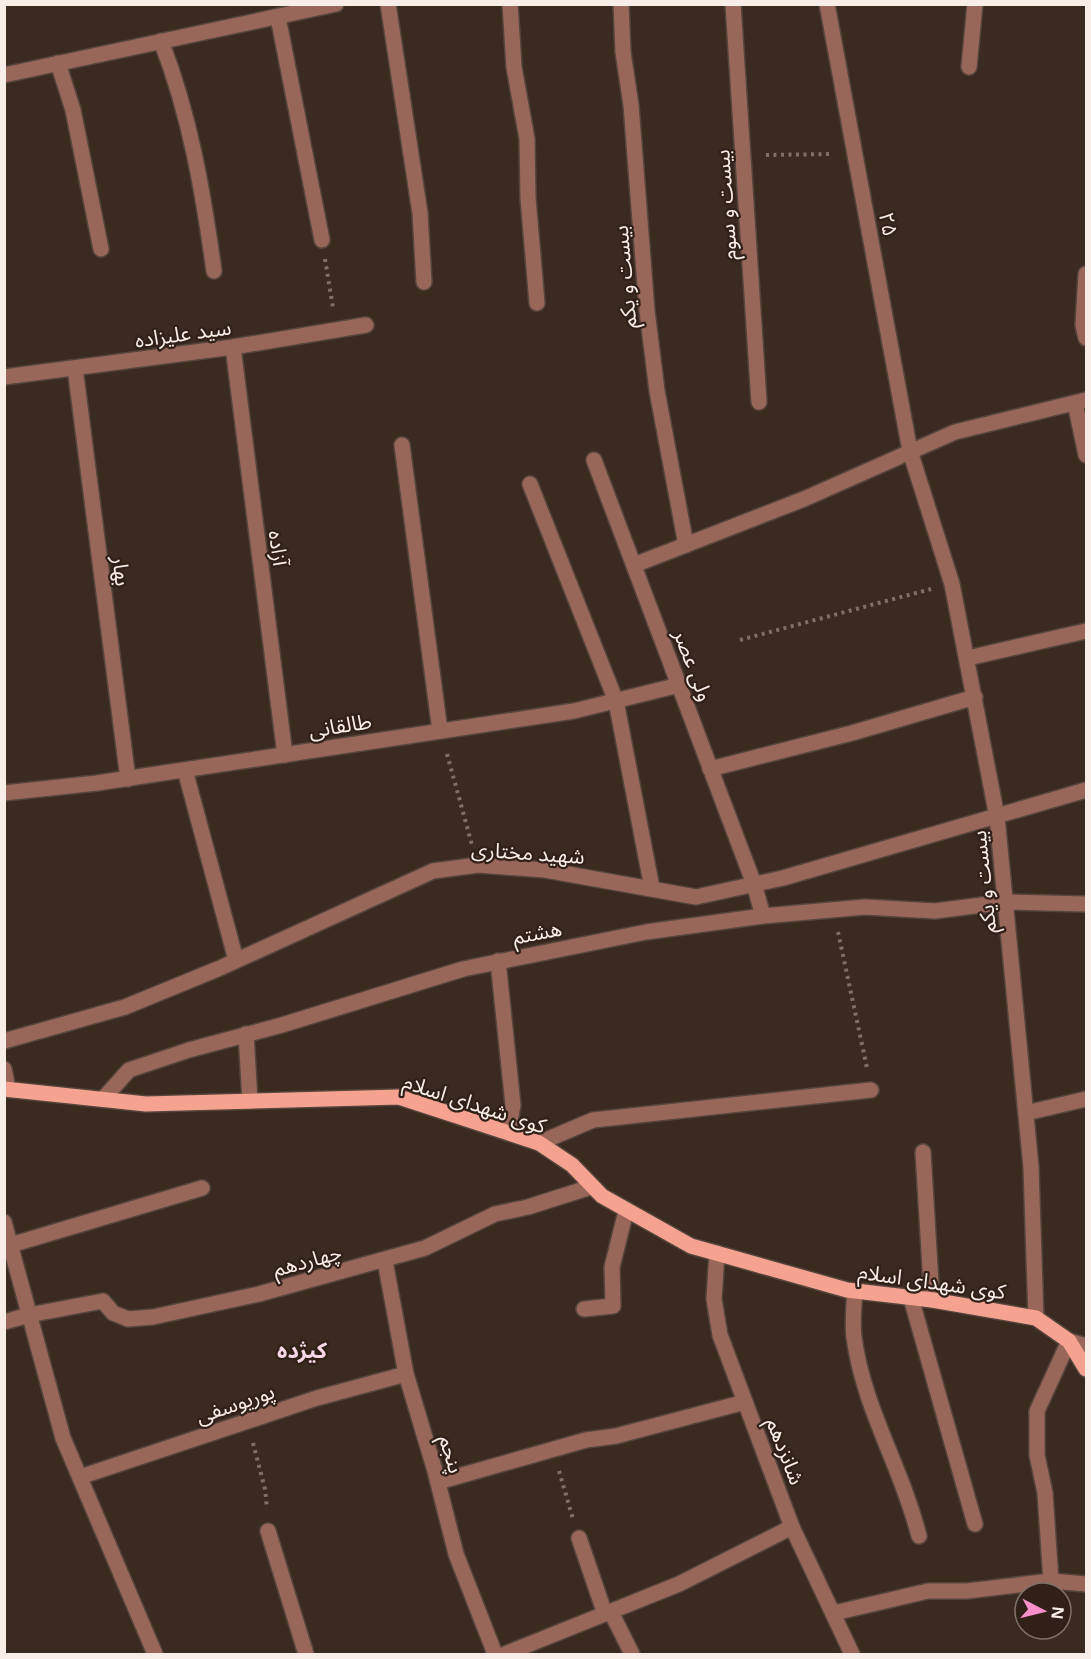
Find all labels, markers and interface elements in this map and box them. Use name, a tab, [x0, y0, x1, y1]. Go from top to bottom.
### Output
street label: بیست و سوم	[707, 148, 746, 261]
street label: ۲۵	[873, 210, 905, 238]
street label: بیست و یکم	[606, 224, 644, 330]
street label: سید علیزاده	[133, 312, 233, 354]
street label: آزاده	[263, 528, 295, 568]
street label: بهار	[106, 553, 138, 588]
street label: ولی عصر	[667, 624, 720, 705]
street label: طالقانی	[306, 706, 374, 744]
street label: بیست و یکم	[964, 829, 1004, 935]
street label: شهید مختاری	[470, 834, 586, 870]
street label: هشتم	[510, 914, 564, 952]
street label: کوی شهدای اسلام	[399, 1067, 550, 1142]
street label: چهاردهم	[270, 1237, 345, 1285]
street label: کوی شهدای اسلام	[856, 1257, 1008, 1308]
district label: کیژده	[277, 1334, 328, 1364]
street label: پوریوسفی	[192, 1376, 278, 1430]
street label: شانزدهم	[759, 1413, 812, 1489]
street label: پنجم	[431, 1432, 471, 1477]
north arrow	[1013, 1581, 1073, 1641]
text: N	[1046, 1605, 1070, 1621]

